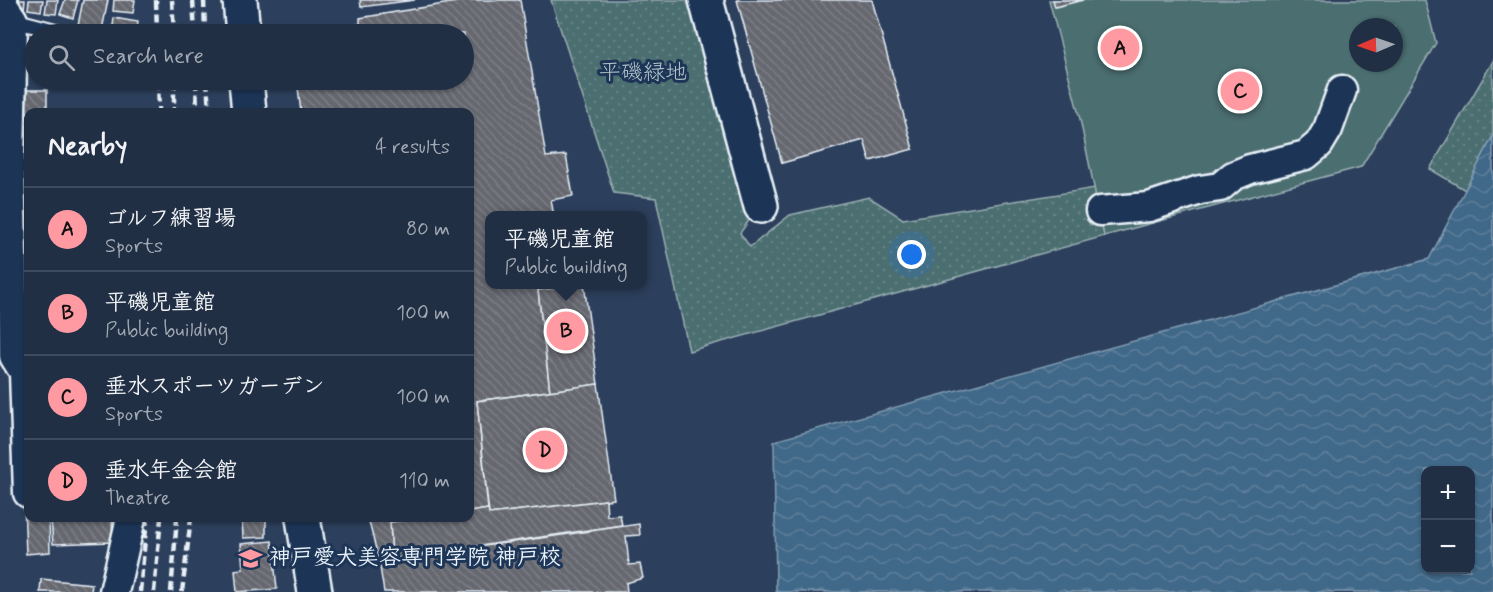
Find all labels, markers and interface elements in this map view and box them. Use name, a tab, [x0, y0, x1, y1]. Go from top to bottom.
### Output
north arrow	[1349, 18, 1403, 72]
search box	[24, 24, 474, 90]
pin: A	[1100, 26, 1140, 70]
icon: search	[45, 41, 78, 74]
text: Search here	[93, 43, 204, 71]
park label: 平磯緑地	[599, 59, 687, 87]
pin: C	[1220, 68, 1260, 113]
text: Nearby	[48, 130, 127, 164]
text: 4 results	[375, 134, 450, 161]
text: ゴルフ練習場	[105, 205, 236, 233]
popup	[485, 211, 647, 289]
text: A	[61, 216, 74, 243]
text: 80 m	[406, 216, 450, 243]
text: 平磯児童館	[504, 226, 614, 254]
text: Sports	[105, 233, 163, 260]
your location	[897, 240, 926, 269]
text: Public building	[504, 254, 628, 281]
text: 平磯児童館	[105, 289, 215, 317]
text: B	[61, 300, 74, 327]
text: 100 m	[396, 300, 450, 327]
pin: B	[546, 308, 586, 354]
text: Public building	[105, 317, 228, 344]
text: 垂水スポーツガーデン	[105, 373, 325, 401]
text: C	[60, 384, 75, 411]
text: 100 m	[396, 384, 450, 411]
text: Sports	[105, 401, 163, 428]
pin: D	[526, 428, 564, 472]
text: 垂水年金会館	[105, 457, 237, 485]
map controls	[1421, 466, 1475, 574]
button: +	[1421, 466, 1475, 520]
text: D	[61, 468, 74, 495]
text: 110 m	[399, 468, 450, 495]
text: Theatre	[105, 485, 170, 512]
button: −	[1421, 520, 1475, 574]
place label: 神戸愛犬美容専門学院 神戸校	[269, 544, 561, 572]
school or university icon: 神戸愛犬美容専門学院 神戸校	[238, 545, 264, 571]

